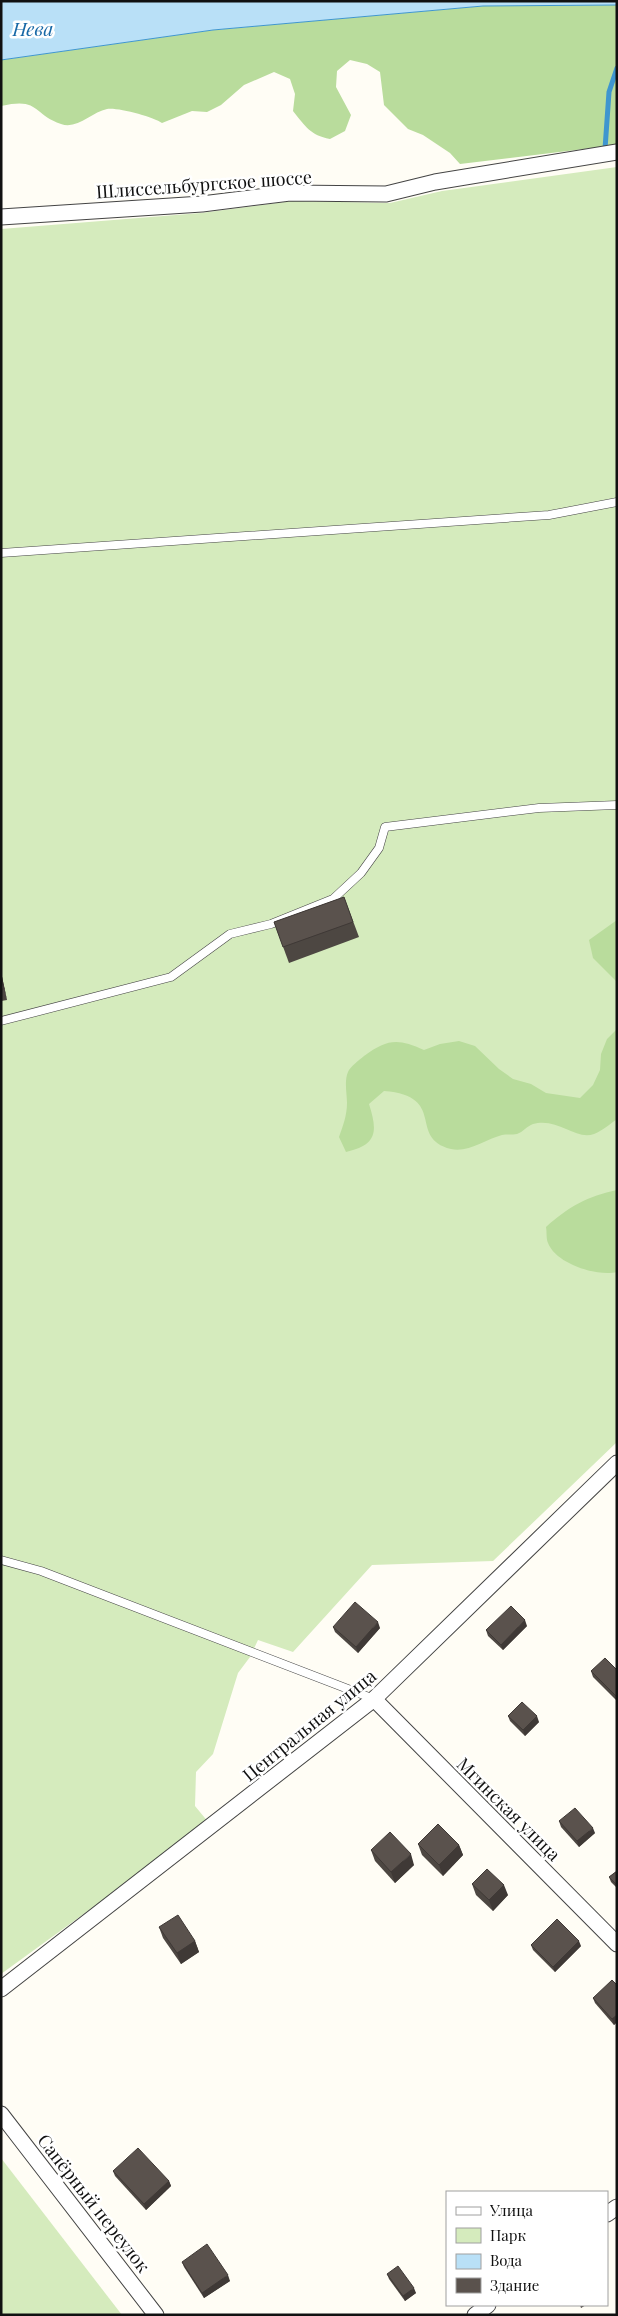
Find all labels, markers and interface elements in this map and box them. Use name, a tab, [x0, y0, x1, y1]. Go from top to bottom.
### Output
water label: Нева	[11, 15, 54, 41]
street label: Шлиссельбургское шоссе	[95, 164, 313, 204]
street label: Центральная улица	[237, 1664, 381, 1786]
street label: Мгинская улица	[452, 1752, 566, 1866]
street label: Сапёрный переулок	[32, 2129, 156, 2277]
legend	[446, 2191, 608, 2306]
text: Улица	[489, 2200, 533, 2220]
text: Парк	[490, 2225, 526, 2245]
text: Вода	[490, 2250, 523, 2270]
text: Здание	[490, 2275, 539, 2295]

